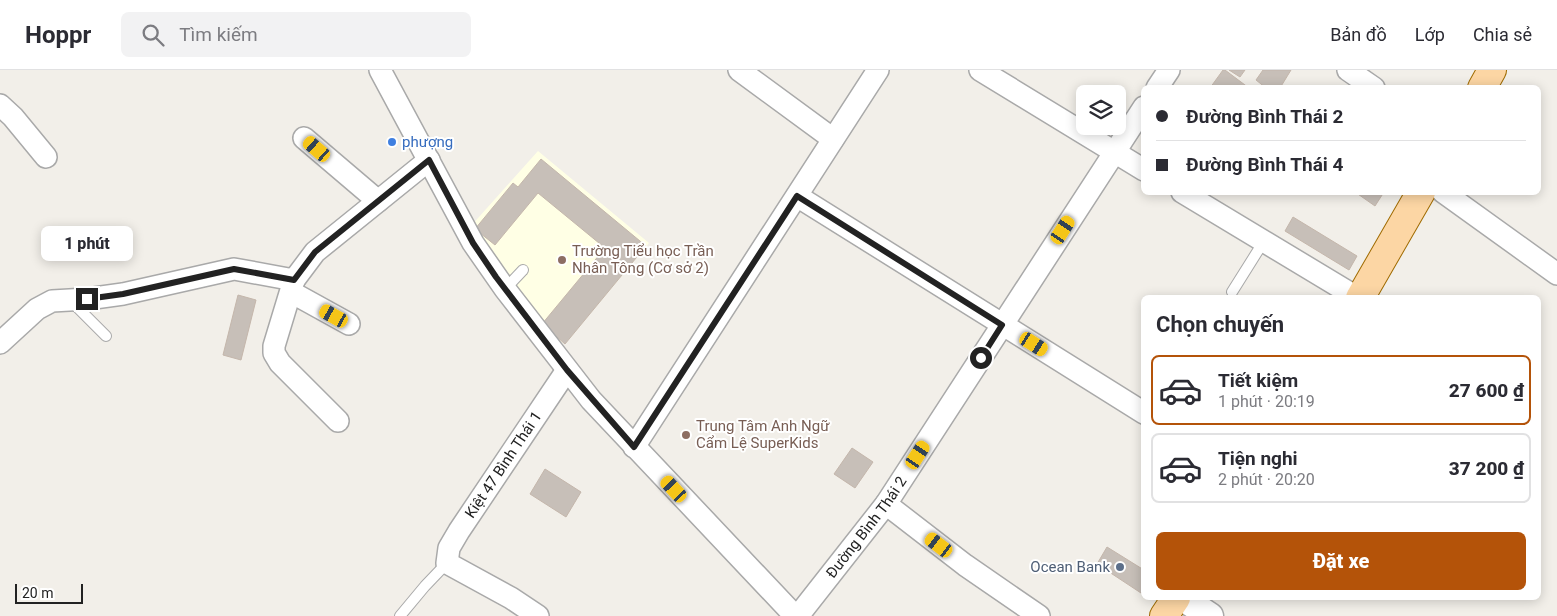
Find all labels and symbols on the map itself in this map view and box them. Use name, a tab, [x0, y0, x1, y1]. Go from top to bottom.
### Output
car	[300, 133, 333, 165]
place label: phượng	[402, 133, 453, 151]
marker: phượng	[386, 136, 398, 148]
car	[1048, 213, 1077, 247]
callout: 1 phút	[41, 226, 133, 262]
place label: Trường Tiểu học Trần Nhân Tông (Cơ sở 2)	[572, 242, 714, 277]
marker: Trường Tiểu học Trần Nhân Tông (Cơ sở 2)	[556, 254, 568, 266]
route end	[76, 288, 98, 310]
car	[317, 302, 350, 330]
car	[1017, 330, 1050, 358]
route start	[970, 347, 992, 369]
street label: Kiệt 47 Bình Thái 1	[461, 408, 546, 522]
place label: Trung Tâm Anh Ngữ Cẩm Lệ SuperKids	[696, 417, 830, 452]
marker: Trung Tâm Anh Ngữ Cẩm Lệ SuperKids	[680, 429, 692, 441]
car	[903, 438, 932, 472]
car	[658, 473, 689, 505]
street label: Đường Bình Thái 2	[822, 473, 910, 582]
car	[922, 530, 955, 560]
place label: Ocean Bank	[1030, 558, 1110, 576]
marker: Ocean Bank	[1114, 561, 1126, 573]
scale bar	[15, 581, 82, 604]

